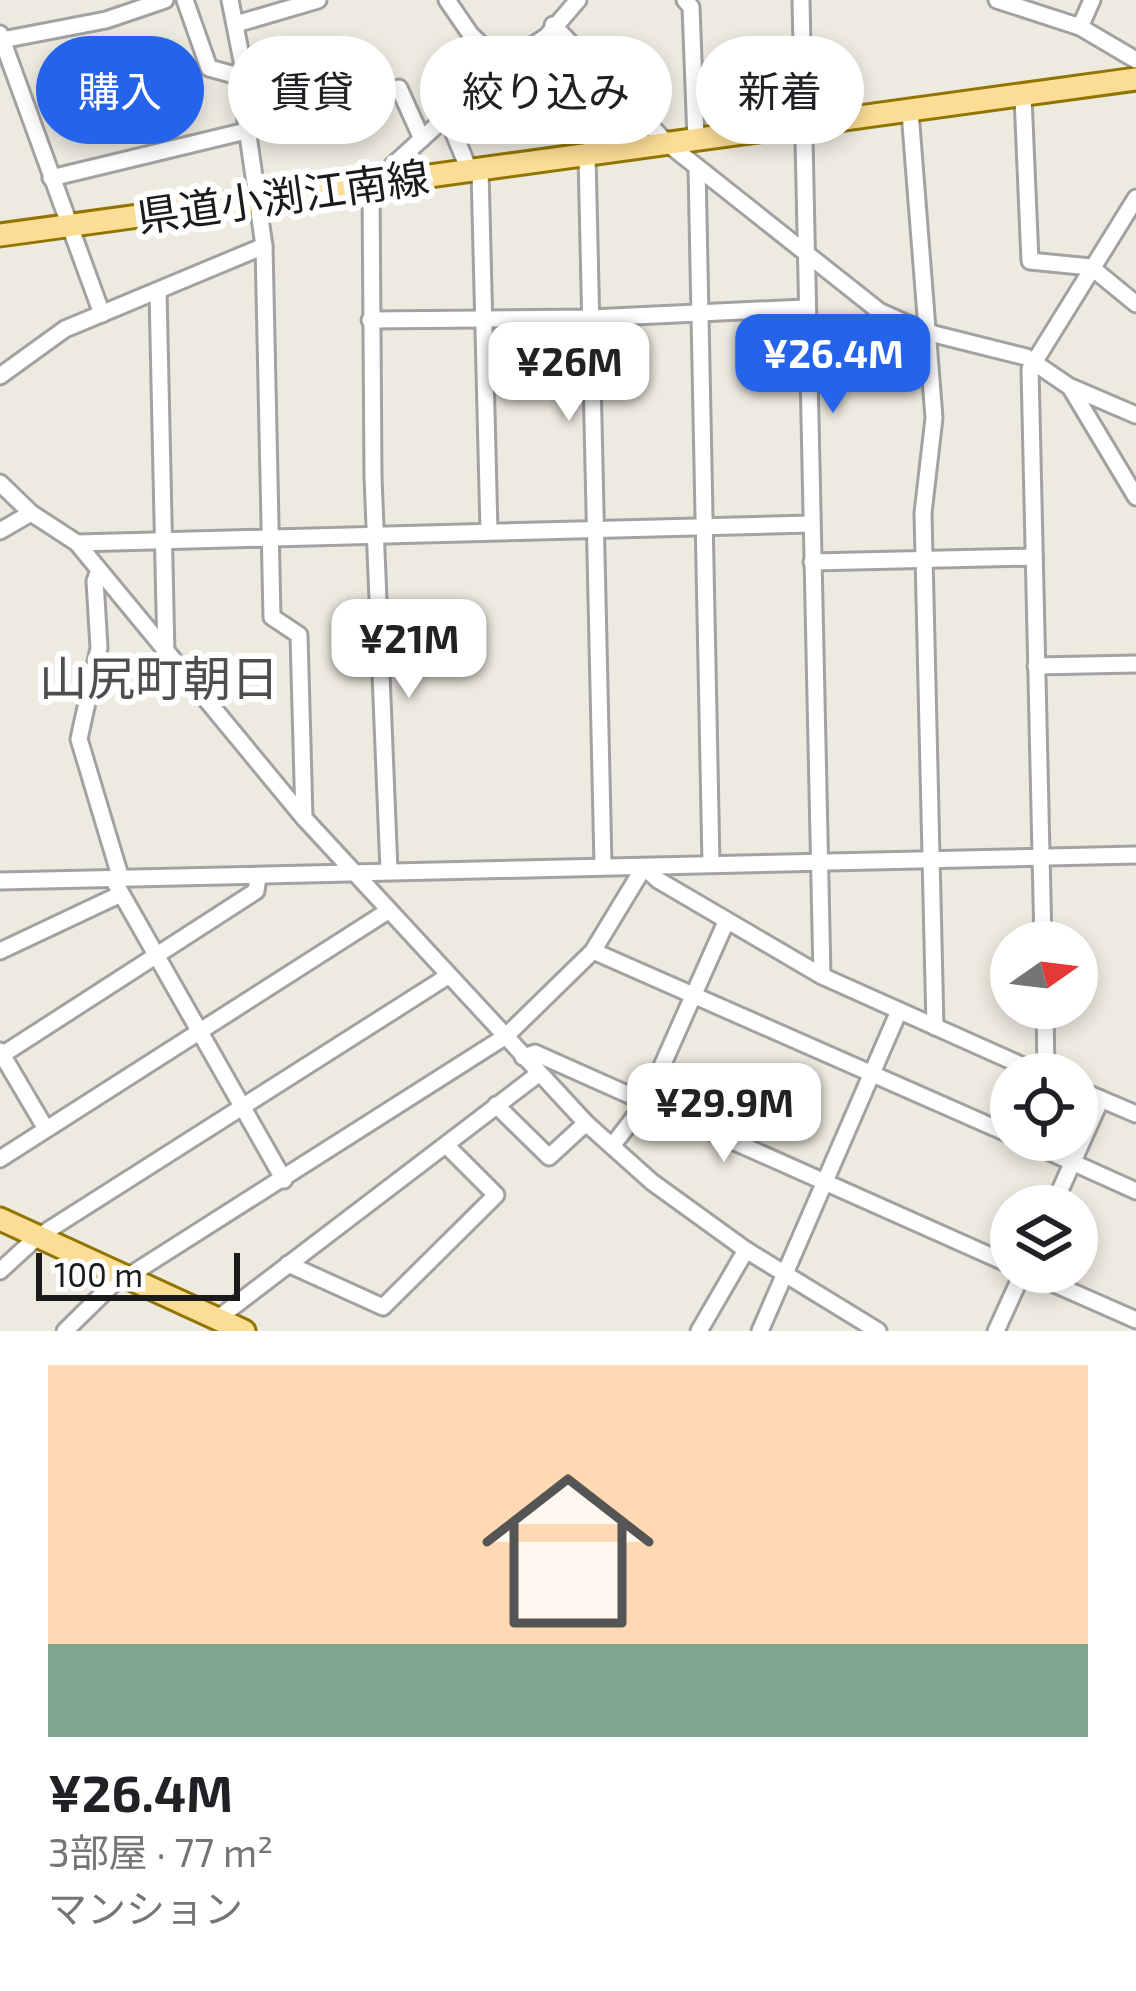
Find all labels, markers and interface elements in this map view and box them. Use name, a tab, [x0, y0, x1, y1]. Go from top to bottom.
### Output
chip: 購入	[36, 36, 204, 144]
chip: 賃貸	[228, 36, 396, 144]
chip: 絞り込み	[420, 36, 672, 144]
chip: 新着	[696, 36, 864, 144]
street label: 県道小渕江南線	[134, 150, 432, 240]
pin: ¥26.4M	[735, 314, 931, 416]
pin: ¥26M	[498, 322, 640, 424]
text: ¥26.4M	[762, 329, 904, 376]
text: ¥26M	[515, 337, 623, 384]
pin: ¥21M	[338, 599, 480, 701]
text: ¥21M	[358, 614, 460, 661]
district label: 山尻町朝日	[39, 648, 279, 706]
north arrow	[990, 921, 1098, 1029]
map controls	[990, 921, 1098, 1293]
button: locate	[990, 1053, 1098, 1161]
pin: ¥29.9M	[626, 1063, 822, 1165]
text: ¥29.9M	[654, 1078, 794, 1125]
button: layers	[990, 1185, 1098, 1293]
scale bar	[36, 1247, 240, 1300]
text: 100 m	[54, 1254, 143, 1294]
icon: home	[460, 1443, 676, 1659]
text: ¥26.4M	[48, 1761, 233, 1822]
text: 3部屋 · 77 m²	[48, 1828, 273, 1875]
text: マンション	[48, 1884, 243, 1931]

